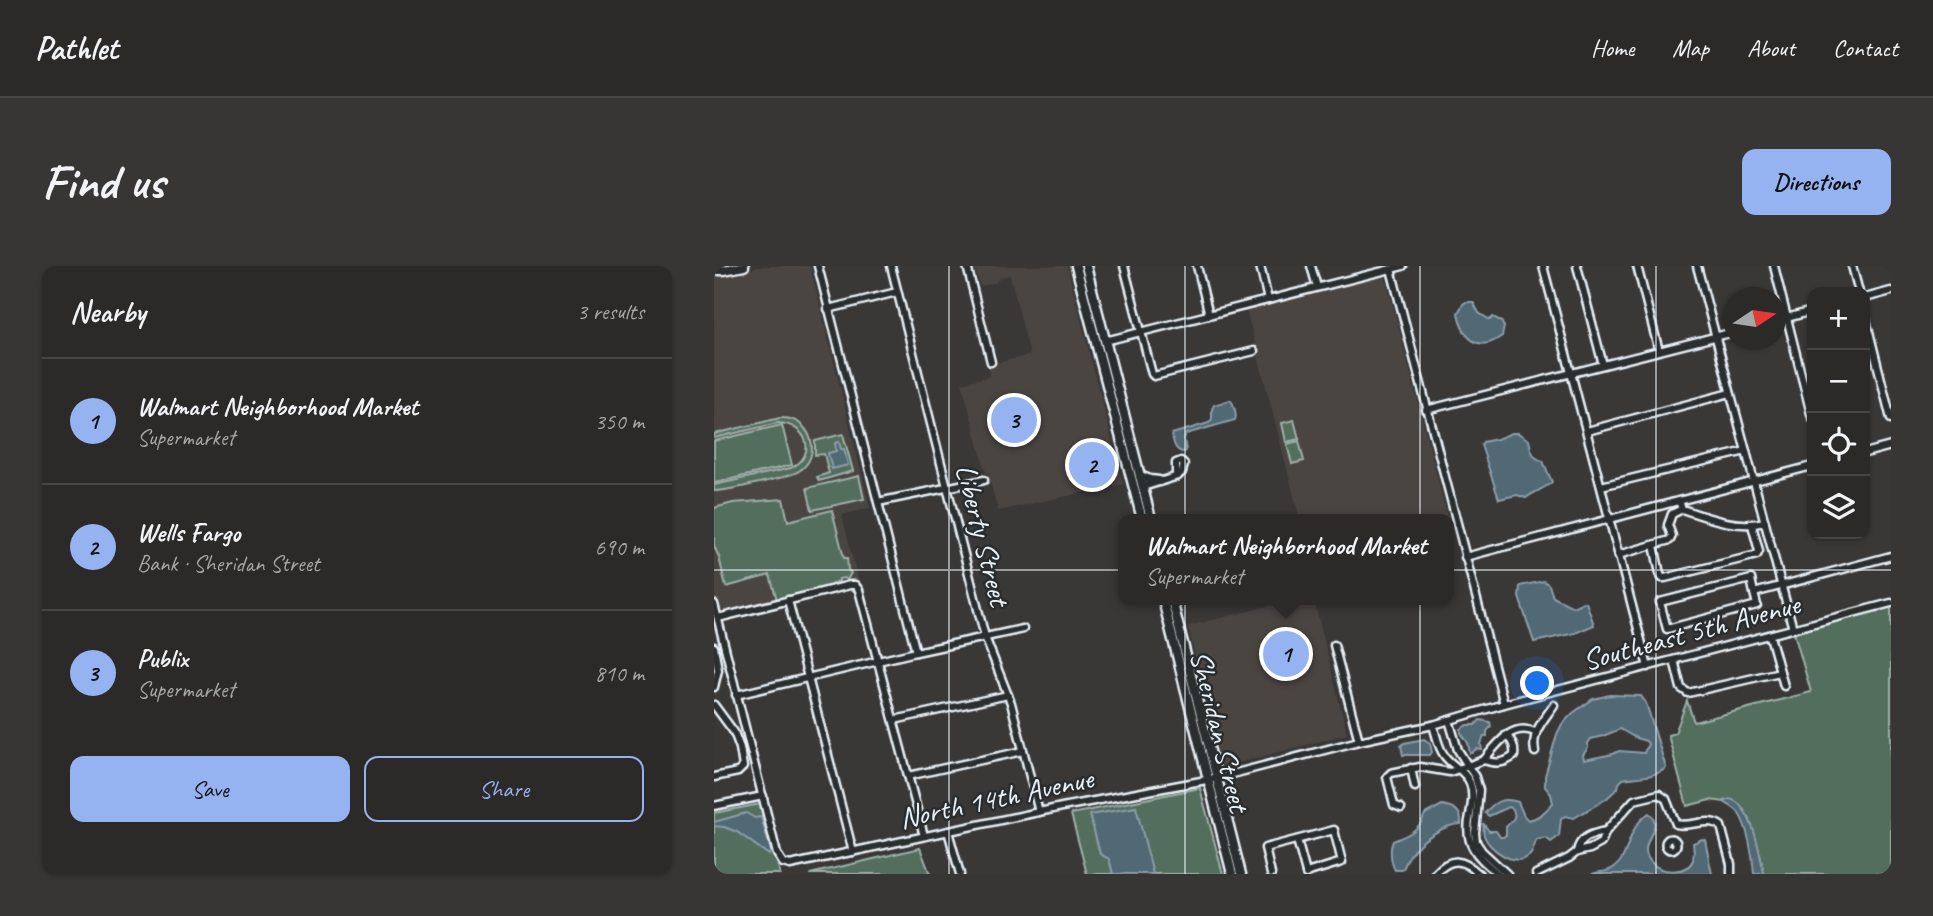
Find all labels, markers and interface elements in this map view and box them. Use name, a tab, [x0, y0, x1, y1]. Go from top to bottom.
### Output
text: Pathlet	[35, 27, 118, 69]
text: Home	[1591, 33, 1634, 63]
text: Map	[1672, 33, 1709, 63]
text: About	[1747, 33, 1795, 63]
text: Contact	[1833, 33, 1898, 63]
button: Directions	[1742, 149, 1891, 215]
text: Find us	[42, 151, 164, 213]
north arrow	[1723, 287, 1786, 350]
map controls	[1807, 287, 1870, 539]
button: +	[1807, 287, 1870, 350]
text: Nearby	[70, 293, 146, 331]
text: 3 results	[577, 297, 644, 326]
button: −	[1807, 350, 1870, 413]
text: Walmart Neighborhood Market	[137, 390, 418, 423]
pin: 3	[991, 394, 1037, 446]
text: 1	[88, 407, 98, 436]
text: 350 m	[595, 407, 644, 436]
button: locate	[1807, 413, 1870, 476]
text: Supermarket	[137, 423, 235, 452]
pin: 2	[1069, 439, 1115, 491]
street label: Liberty Street	[947, 460, 1020, 613]
button: layers	[1807, 476, 1870, 539]
popup	[1118, 514, 1454, 605]
text: Wells Fargo	[137, 516, 240, 549]
text: Walmart Neighborhood Market	[1145, 529, 1427, 562]
text: 2	[88, 533, 98, 562]
text: 690 m	[595, 533, 644, 562]
text: Bank · Sheridan Street	[137, 549, 320, 578]
text: Supermarket	[1145, 562, 1243, 591]
street label: Southeast 5th Avenue	[1578, 584, 1806, 679]
pin: 1	[1263, 628, 1309, 680]
text: Publix	[137, 642, 188, 675]
street label: Sheridan Street	[1182, 646, 1259, 819]
text: 3	[88, 659, 98, 688]
text: 810 m	[595, 659, 644, 688]
your location	[1520, 666, 1554, 700]
text: Supermarket	[137, 675, 235, 704]
button: Save	[70, 756, 350, 822]
button: Share	[364, 756, 644, 822]
street label: North 14th Avenue	[896, 758, 1099, 837]

